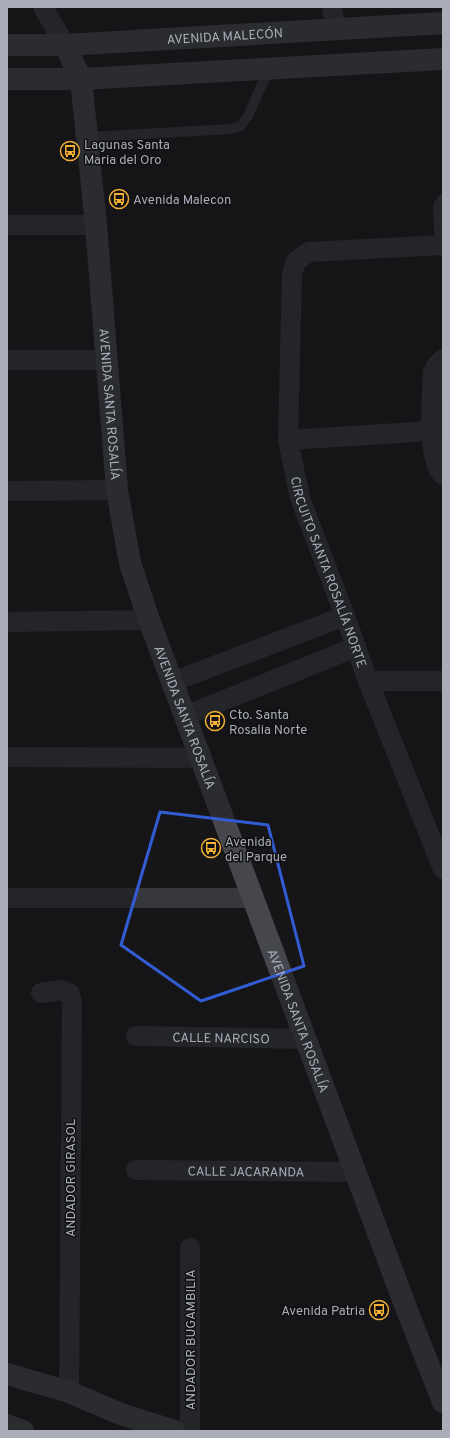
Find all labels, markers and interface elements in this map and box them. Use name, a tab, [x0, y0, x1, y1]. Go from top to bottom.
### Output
street label: AVENIDA MALECÓN	[166, 25, 283, 49]
place label: Lagunas Santa Maria del Oro	[84, 138, 170, 169]
bus stop icon: Lagunas Santa Maria del Oro	[59, 140, 81, 162]
bus stop icon: Avenida Malecon	[108, 188, 130, 210]
place label: Avenida Malecon	[133, 193, 231, 209]
street label: AVENIDA SANTA ROSALÍA	[94, 328, 124, 481]
street label: CIRCUITO SANTA ROSALÍA NORTE	[286, 475, 369, 670]
street label: AVENIDA SANTA ROSALÍA	[149, 644, 218, 792]
place label: Cto. Santa Rosalia Norte	[229, 708, 307, 739]
bus stop icon: Cto. Santa Rosalia Norte	[204, 710, 226, 732]
place label: Avenida del Parque	[225, 835, 287, 866]
bus stop icon: Avenida del Parque	[200, 837, 222, 859]
street label: AVENIDA SANTA ROSALÍA	[263, 947, 331, 1096]
street label: CALLE NARCISO	[172, 1031, 270, 1048]
street label: ANDADOR GIRASOL	[64, 1119, 80, 1237]
street label: CALLE JACARANDA	[187, 1164, 305, 1182]
street label: ANDADOR BUGAMBILIA	[184, 1269, 200, 1411]
bus stop icon: Avenida Patria	[368, 1299, 390, 1321]
place label: Avenida Patria	[281, 1304, 365, 1320]

